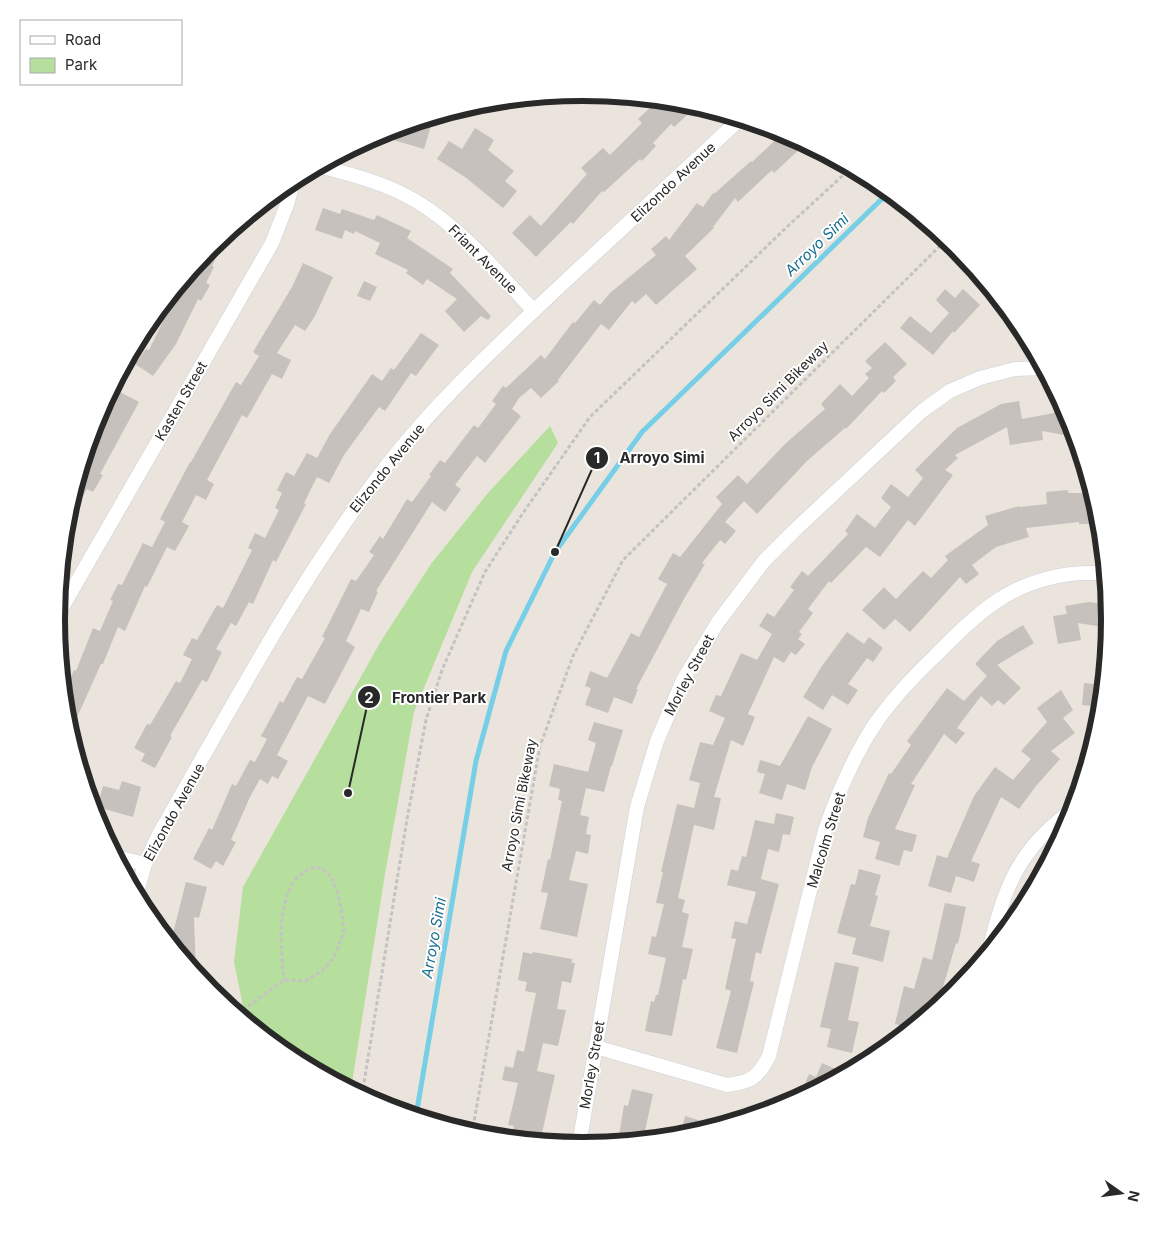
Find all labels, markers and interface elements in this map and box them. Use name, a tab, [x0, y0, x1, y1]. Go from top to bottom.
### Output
legend	[20, 20, 182, 85]
text: Road	[65, 30, 101, 49]
text: Park	[65, 55, 98, 74]
street label: Elizondo Avenue	[627, 138, 718, 225]
water label: Arroyo Simi	[780, 209, 853, 281]
street label: Friant Avenue	[445, 221, 521, 297]
street label: Arroyo Simi Bikeway	[724, 337, 831, 444]
street label: Kasten Street	[151, 358, 210, 444]
street label: Elizondo Avenue	[346, 420, 428, 516]
callout: Arroyo Simi	[584, 443, 715, 473]
text: 1	[594, 448, 600, 467]
text: Arroyo Simi	[619, 448, 705, 467]
street label: Morley Street	[660, 631, 717, 718]
callout: Frontier Park	[357, 682, 496, 712]
text: 2	[364, 688, 374, 707]
text: Frontier Park	[392, 688, 486, 707]
street label: Arroyo Simi Bikeway	[497, 737, 540, 873]
street label: Elizondo Avenue	[140, 760, 208, 864]
street label: Malcolm Street	[803, 789, 848, 890]
water label: Arroyo Simi	[417, 896, 450, 981]
street label: Morley Street	[575, 1019, 608, 1110]
north arrow	[1096, 1168, 1146, 1218]
text: N	[1125, 1189, 1144, 1203]

